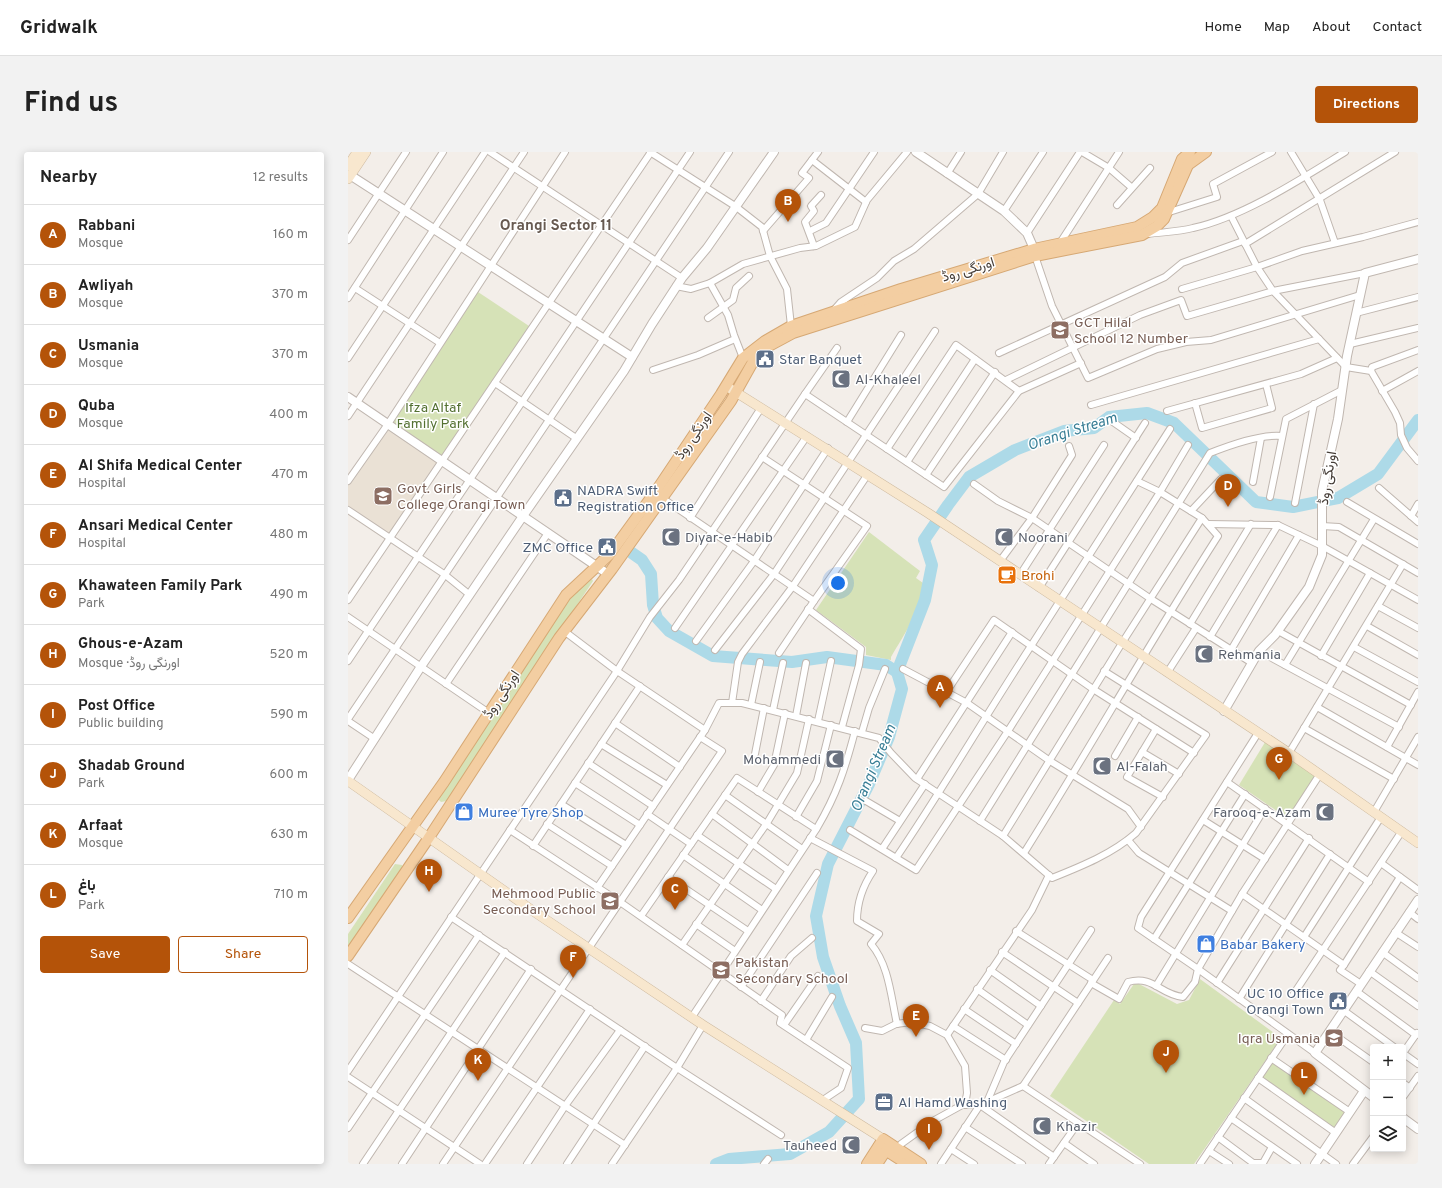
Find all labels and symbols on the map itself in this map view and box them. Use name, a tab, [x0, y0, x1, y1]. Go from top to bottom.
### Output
pin: B	[775, 189, 801, 222]
district label: Orangi Sector 11	[500, 217, 612, 236]
street label: اورنگی روڈ	[940, 254, 997, 287]
place label: GCT Hilal School 12 Number	[1074, 315, 1189, 348]
school or university icon: GCT Hilal School 12 Number	[1049, 319, 1071, 341]
public building icon: Star Banquet	[754, 348, 776, 370]
place label: Star Banquet	[779, 352, 862, 369]
mosque icon: Al-Khaleel	[830, 368, 852, 390]
place label: Al-Khaleel	[855, 372, 921, 389]
park label: Ifza Altaf Family Park	[397, 400, 469, 433]
street label: اورنگی روڈ	[672, 409, 716, 463]
water label: Orangi Stream	[1025, 409, 1120, 456]
street label: اورنگی روڈ	[1316, 450, 1341, 506]
pin: D	[1215, 474, 1241, 507]
place label: Govt. Girls College Orangi Town	[397, 481, 525, 514]
place label: NADRA Swift Registration Office	[577, 483, 694, 516]
school or university icon: Govt. Girls College Orangi Town	[372, 485, 394, 507]
public building icon: NADRA Swift Registration Office	[552, 487, 574, 509]
mosque icon: Diyar-e-Habib	[660, 526, 682, 548]
mosque icon: Noorani	[993, 526, 1015, 548]
place label: Diyar-e-Habib	[685, 530, 773, 547]
place label: Noorani	[1018, 530, 1068, 547]
public building icon: ZMC Office	[596, 536, 618, 558]
place label: ZMC Office	[522, 540, 593, 557]
cafe icon: Brohi	[996, 564, 1018, 586]
place label: Brohi	[1021, 568, 1055, 585]
your location	[828, 573, 848, 593]
mosque icon: Rehmania	[1193, 643, 1215, 665]
place label: Rehmania	[1218, 647, 1281, 664]
street label: اورنگی روڈ	[480, 667, 524, 722]
pin: A	[927, 675, 953, 708]
water label: Orangi Stream	[847, 721, 902, 815]
pin: G	[1266, 747, 1292, 780]
mosque icon: Mohammedi	[824, 748, 846, 770]
place label: Mohammedi	[743, 752, 821, 769]
mosque icon: Al-Falah	[1091, 755, 1113, 777]
place label: Al-Falah	[1116, 759, 1168, 776]
shop icon: Muree Tyre Shop	[453, 801, 475, 823]
mosque icon: Farooq-e-Azam	[1314, 801, 1336, 823]
place label: Muree Tyre Shop	[478, 805, 584, 822]
place label: Farooq-e-Azam	[1213, 805, 1311, 822]
pin: H	[416, 859, 442, 892]
pin: C	[662, 877, 688, 910]
place label: Mehmood Public Secondary School	[483, 886, 596, 919]
school or university icon: Mehmood Public Secondary School	[599, 890, 621, 912]
shop icon: Babar Bakery	[1195, 933, 1217, 955]
place label: Babar Bakery	[1220, 937, 1305, 954]
pin: F	[560, 945, 586, 978]
place label: Pakistan Secondary School	[735, 955, 848, 988]
school or university icon: Pakistan Secondary School	[710, 959, 732, 981]
place label: UC 10 Office Orangi Town	[1246, 986, 1324, 1019]
public building icon: UC 10 Office Orangi Town	[1327, 990, 1349, 1012]
pin: E	[903, 1004, 929, 1037]
school or university icon: Iqra Usmania	[1323, 1027, 1345, 1049]
place label: Iqra Usmania	[1238, 1031, 1320, 1048]
pin: J	[1153, 1040, 1179, 1073]
pin: K	[465, 1048, 491, 1081]
pin: L	[1291, 1062, 1317, 1095]
office icon: Al Hamd Washing	[873, 1091, 895, 1113]
place label: Al Hamd Washing	[898, 1095, 1007, 1112]
mosque icon: Khazir	[1031, 1115, 1053, 1137]
pin: I	[916, 1117, 942, 1150]
place label: Khazir	[1056, 1119, 1097, 1136]
mosque icon: Tauheed	[840, 1134, 862, 1156]
place label: Tauheed	[783, 1138, 837, 1155]

